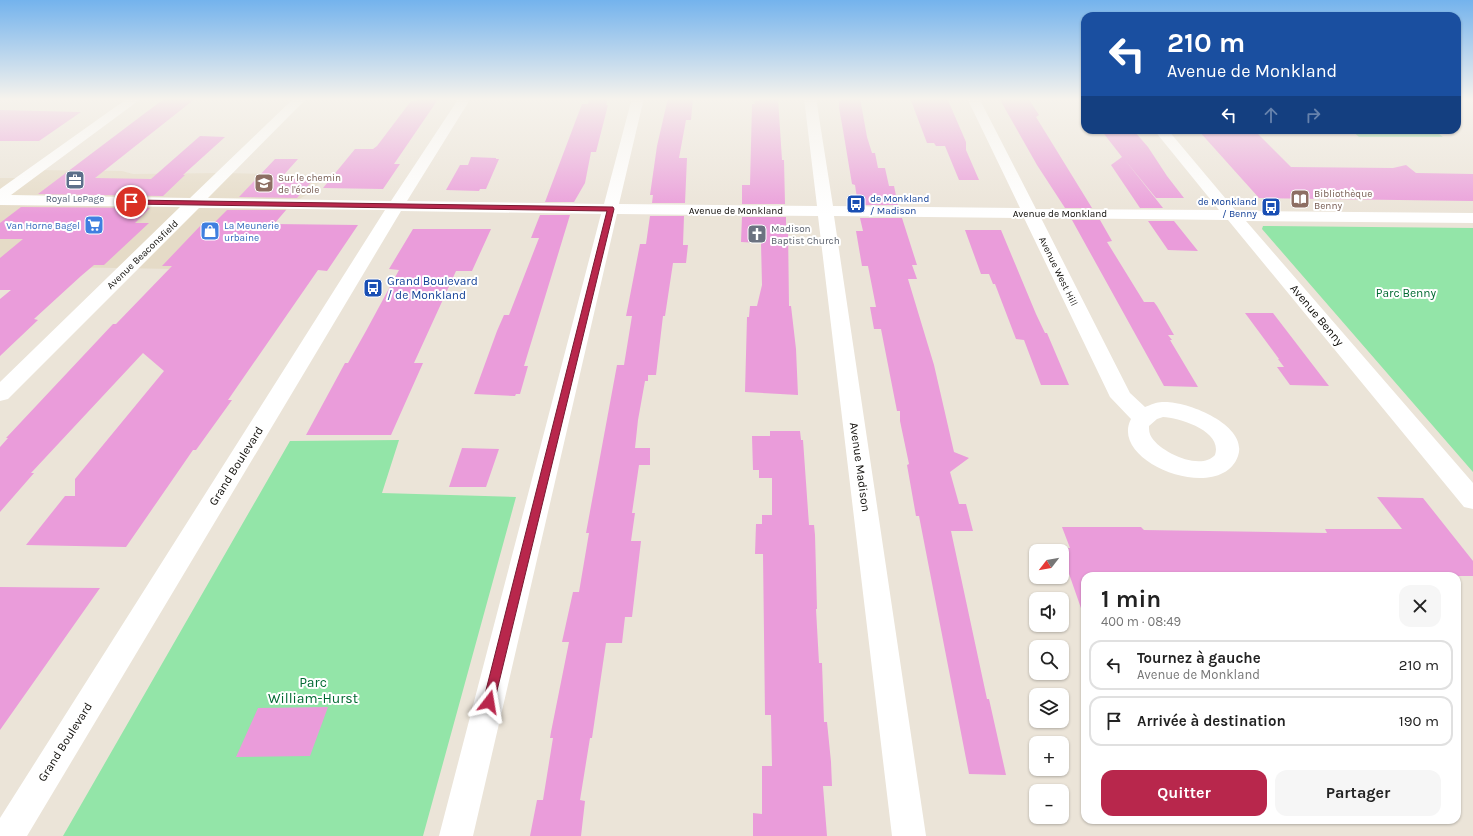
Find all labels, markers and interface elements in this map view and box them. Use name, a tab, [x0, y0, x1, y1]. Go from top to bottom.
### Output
text: 210 m	[1167, 26, 1245, 59]
icon: left	[1101, 28, 1153, 80]
text: Avenue de Monkland	[1167, 60, 1337, 82]
icon: left	[1218, 104, 1240, 126]
icon: ahead	[1260, 104, 1282, 126]
icon: right	[1302, 104, 1324, 126]
office icon: Royal LePage	[64, 169, 86, 191]
school or university icon: Sur le chemin de l'école	[253, 172, 275, 194]
place label: Sur le chemin de l'école	[278, 172, 341, 196]
pin	[114, 185, 148, 219]
library icon: Bibliothèque Benny	[1289, 188, 1311, 210]
place label: Bibliothèque Benny	[1314, 188, 1372, 212]
icon: arrive	[120, 191, 142, 213]
place label: Royal LePage	[46, 193, 104, 205]
bus stop icon: de Monkland / Madison	[845, 193, 867, 215]
place label: de Monkland / Madison	[870, 193, 929, 217]
place label: de Monkland / Benny	[1198, 196, 1257, 220]
bus stop icon: de Monkland / Benny	[1260, 196, 1282, 218]
street label: Avenue de Monkland	[689, 205, 783, 217]
street label: Avenue de Monkland	[1013, 208, 1107, 220]
supermarket icon: Van Horne Bagel	[83, 214, 105, 236]
street label: Avenue Beaconsfield	[105, 218, 181, 292]
place label: Van Horne Bagel	[6, 220, 80, 232]
shop icon: La Meunerie urbaine	[199, 220, 221, 242]
place label: La Meunerie urbaine	[224, 220, 279, 244]
church icon: Madison Baptist Church	[746, 223, 768, 245]
place label: Madison Baptist Church	[771, 223, 840, 247]
street label: Avenue West Hill	[1036, 235, 1080, 308]
place label: Grand Boulevard / de Monkland	[387, 274, 478, 302]
bus stop icon: Grand Boulevard / de Monkland	[362, 277, 384, 299]
street label: Avenue Benny	[1287, 281, 1347, 349]
park label: Parc Benny	[1376, 286, 1437, 300]
street label: Avenue Madison	[847, 422, 873, 512]
street label: Grand Boulevard	[206, 424, 266, 508]
north arrow	[1029, 544, 1069, 584]
map controls	[1029, 544, 1069, 824]
text: 1 min	[1101, 585, 1161, 613]
button: close	[1399, 585, 1441, 627]
button: sound	[1029, 592, 1069, 632]
text: 400 m · 08:49	[1101, 614, 1181, 629]
button: search	[1029, 640, 1069, 680]
text: Tournez à gauche	[1137, 649, 1261, 667]
icon: left	[1103, 654, 1125, 676]
text: 210 m	[1399, 656, 1439, 674]
text: Avenue de Monkland	[1137, 667, 1260, 682]
park label: Parc William-Hurst	[268, 674, 358, 707]
position arrow	[468, 681, 510, 723]
button: layers	[1029, 688, 1069, 728]
street label: Grand Boulevard	[35, 700, 95, 784]
icon: arrive	[1103, 710, 1125, 732]
text: Arrivée à destination	[1137, 712, 1286, 730]
text: 190 m	[1399, 712, 1439, 730]
button: +	[1029, 736, 1069, 776]
button: Quitter	[1101, 770, 1267, 816]
button: Partager	[1275, 770, 1441, 816]
button: −	[1029, 784, 1069, 824]

